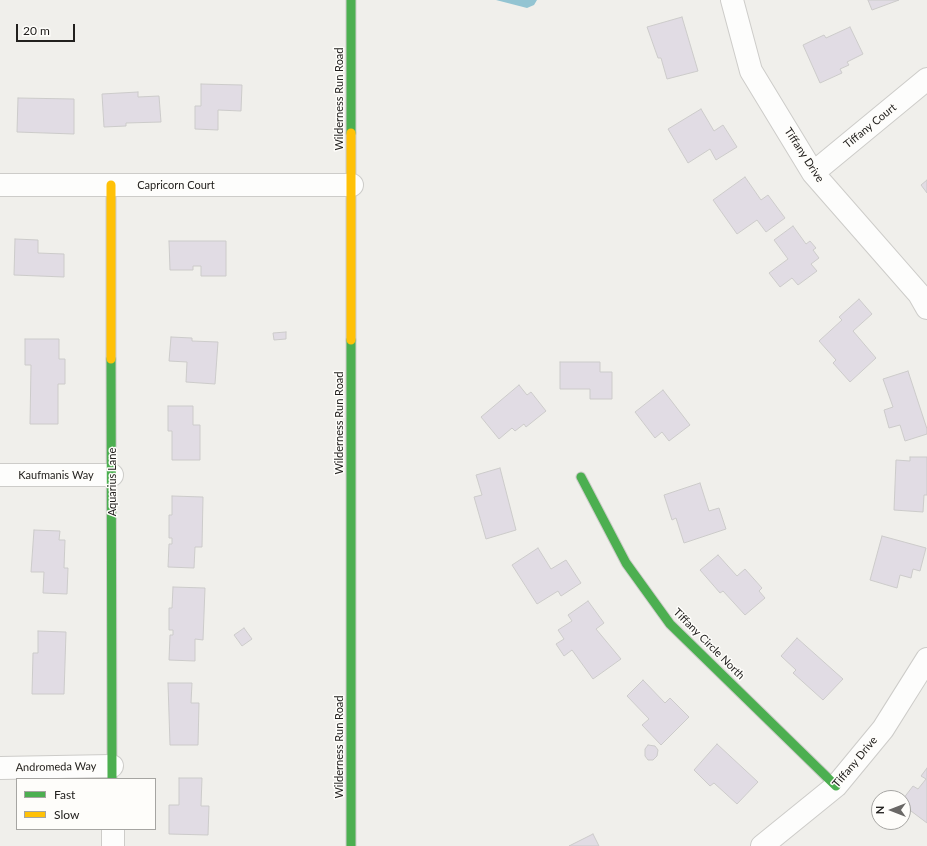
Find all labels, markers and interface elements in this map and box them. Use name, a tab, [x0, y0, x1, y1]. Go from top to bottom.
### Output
scale bar	[18, 16, 77, 42]
text: 20 m	[23, 23, 50, 38]
street label: Wilderness Run Road	[332, 48, 346, 150]
street label: Tiffany Court	[841, 101, 899, 151]
street label: Tiffany Drive	[781, 125, 827, 185]
street label: Capricorn Court	[137, 178, 215, 192]
street label: Wilderness Run Road	[332, 372, 346, 474]
street label: Aquarius Lane	[105, 448, 119, 516]
street label: Kaufmanis Way	[18, 468, 94, 482]
street label: Tiffany Circle North	[671, 606, 747, 682]
street label: Wilderness Run Road	[332, 696, 346, 798]
street label: Tiffany Drive	[830, 734, 880, 790]
street label: Andromeda Way	[15, 760, 97, 774]
legend	[16, 778, 156, 830]
text: Fast	[54, 787, 75, 802]
north arrow	[871, 790, 911, 830]
text: N	[873, 806, 886, 814]
text: Slow	[54, 807, 79, 822]

